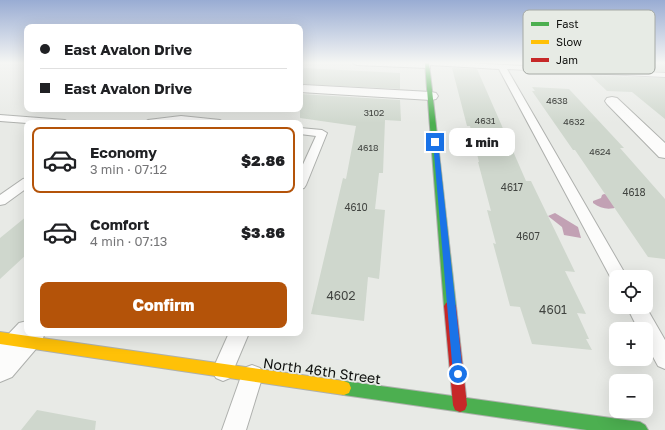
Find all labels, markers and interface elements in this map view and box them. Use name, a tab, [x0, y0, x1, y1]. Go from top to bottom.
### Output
legend	[523, 10, 655, 74]
text: Fast	[556, 17, 579, 30]
text: Slow	[556, 35, 582, 48]
text: East Avalon Drive	[64, 40, 192, 58]
text: Jam	[556, 53, 578, 66]
text: East Avalon Drive	[64, 79, 192, 97]
house number: 4638	[546, 95, 568, 106]
house number: 3102	[364, 107, 384, 118]
house number: 4631	[475, 115, 496, 126]
house number: 4632	[563, 116, 585, 127]
callout: 1 min	[449, 128, 515, 156]
route end	[426, 133, 444, 151]
text: 1 min	[465, 134, 499, 150]
icon: car	[42, 142, 78, 178]
house number: 4618	[358, 142, 378, 153]
text: Economy	[90, 143, 157, 161]
house number: 4624	[589, 146, 611, 157]
text: $2.86	[241, 151, 285, 169]
text: 3 min · 07:12	[90, 161, 167, 177]
house number: 4617	[501, 181, 523, 193]
house number: 4618	[622, 186, 646, 198]
house number: 4610	[344, 201, 368, 213]
icon: car	[42, 214, 78, 250]
text: Comfort	[90, 215, 149, 233]
text: $3.86	[241, 223, 285, 241]
house number: 4607	[516, 230, 540, 242]
text: 4 min · 07:13	[90, 233, 167, 249]
map controls	[609, 270, 653, 418]
button: locate	[609, 270, 653, 314]
button: Confirm	[40, 282, 287, 328]
house number: 4602	[327, 288, 356, 303]
house number: 4601	[539, 302, 567, 317]
button: +	[609, 322, 653, 366]
street label: North 46th Street	[262, 354, 382, 387]
route start	[449, 365, 467, 383]
button: −	[609, 374, 653, 418]

